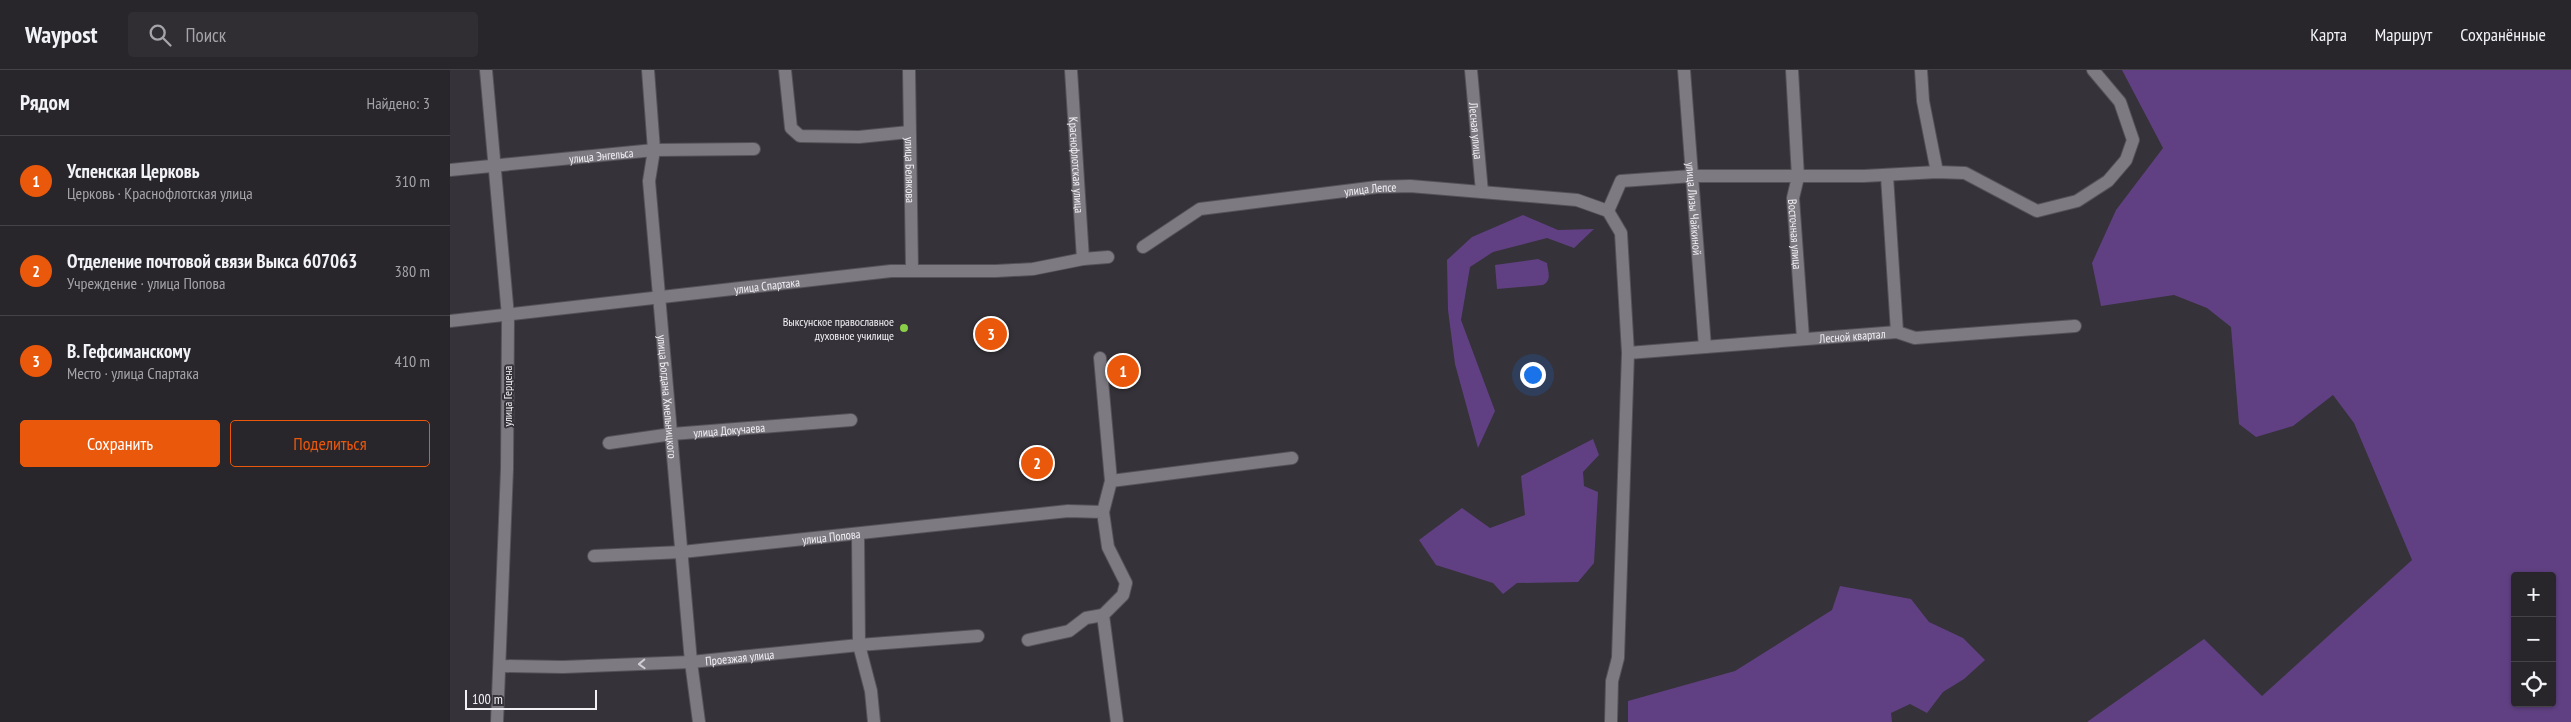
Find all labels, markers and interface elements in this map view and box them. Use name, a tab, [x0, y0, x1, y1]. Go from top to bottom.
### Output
search box	[128, 12, 478, 57]
text: Waypost	[25, 19, 98, 50]
icon: search	[146, 21, 174, 49]
text: Поиск	[186, 23, 226, 47]
text: Карта	[2310, 23, 2347, 46]
text: Маршрут	[2375, 23, 2432, 46]
text: Сохранённые	[2460, 23, 2546, 46]
text: Рядом	[20, 89, 70, 116]
text: Найдено: 3	[367, 93, 430, 113]
street label: Лесная улица	[1466, 101, 1487, 160]
street label: Краснофлотская улица	[1066, 116, 1088, 214]
street label: улица Белякова	[903, 137, 918, 203]
street label: улица Энгельса	[568, 145, 634, 166]
text: Успенская Церковь	[67, 159, 200, 183]
street label: улица Лизы Чайкиной	[1684, 162, 1706, 256]
text: 1	[32, 171, 40, 191]
text: 310 m	[395, 171, 430, 191]
street label: улица Лепсе	[1343, 179, 1397, 199]
text: Церковь · Краснофлотская улица	[67, 183, 253, 203]
street label: Восточная улица	[1786, 198, 1806, 270]
text: Отделение почтовой связи Выкса 607063	[67, 249, 357, 273]
text: 2	[32, 261, 40, 281]
text: 380 m	[395, 261, 430, 281]
text: Учреждение · улица Попова	[67, 273, 225, 293]
street label: улица Спартака	[733, 274, 801, 296]
place label: Выксунское православное духовное училище	[783, 314, 894, 343]
pin: 3	[975, 315, 1007, 353]
marker: Выксунское православное духовное училище	[898, 322, 910, 334]
street label: Лесной квартал	[1818, 325, 1886, 346]
street label: улица Богдана Хмельницкого	[655, 334, 681, 459]
text: В. Гефсиманскому	[67, 339, 191, 363]
text: 3	[32, 351, 40, 371]
text: 410 m	[395, 351, 430, 371]
pin: 1	[1107, 352, 1139, 390]
your location	[1520, 362, 1546, 388]
text: Место · улица Спартака	[67, 363, 199, 383]
street label: улица Герцена	[500, 365, 515, 426]
street label: улица Докучаева	[693, 419, 766, 440]
button: Сохранить	[20, 420, 220, 467]
button: Поделиться	[230, 420, 430, 467]
pin: 2	[1021, 444, 1053, 482]
street label: улица Попова	[801, 526, 861, 547]
map controls	[2511, 572, 2556, 707]
button: +	[2511, 572, 2556, 617]
button: −	[2511, 617, 2556, 662]
street label: Проезжая улица	[705, 646, 775, 668]
one-way arrow	[638, 659, 646, 669]
button: locate	[2511, 662, 2556, 707]
scale bar	[465, 687, 598, 710]
text: 100 m	[472, 690, 503, 708]

